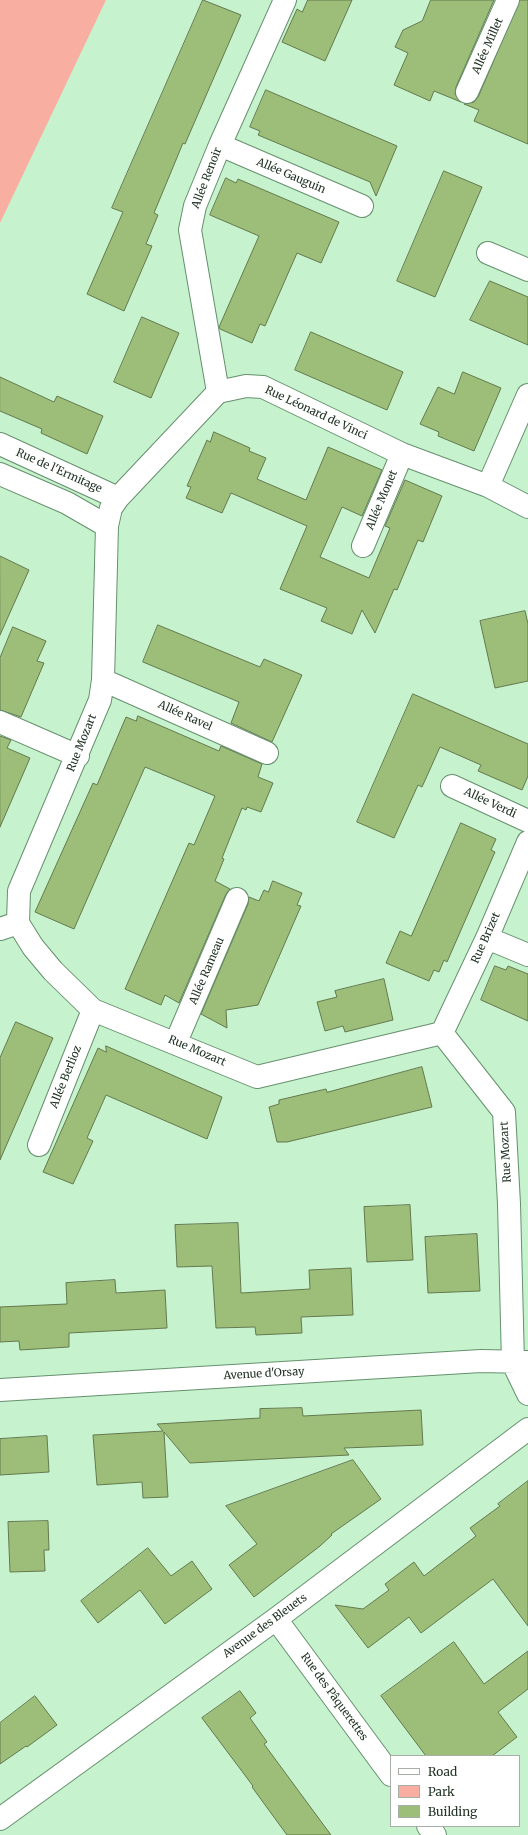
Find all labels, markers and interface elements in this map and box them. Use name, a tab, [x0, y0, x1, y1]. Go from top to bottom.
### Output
street label: Allée Millet	[470, 16, 506, 76]
street label: Allée Renoir	[189, 146, 225, 210]
street label: Allée Gauguin	[254, 155, 328, 197]
street label: Rue Léonard de Vinci	[263, 383, 369, 443]
street label: Rue de l'Ermitage	[14, 446, 104, 496]
street label: Allée Monet	[364, 468, 400, 532]
street label: Allée Ravel	[156, 698, 214, 734]
street label: Rue Mozart	[64, 712, 100, 774]
street label: Allée Verdi	[462, 785, 518, 821]
street label: Rue Brizet	[469, 910, 503, 966]
street label: Allée Rameau	[187, 935, 227, 1007]
street label: Rue Mozart	[166, 1033, 228, 1069]
street label: Allée Berlioz	[47, 1044, 85, 1110]
street label: Rue Mozart	[498, 1121, 514, 1183]
street label: Avenue d'Orsay	[223, 1365, 305, 1383]
street label: Avenue des Bleuets	[220, 1591, 310, 1661]
street label: Rue des Pâquerettes	[298, 1650, 370, 1744]
legend	[390, 1755, 520, 1827]
text: Road	[428, 1764, 457, 1779]
text: Park	[428, 1784, 455, 1799]
text: Building	[428, 1804, 477, 1819]

